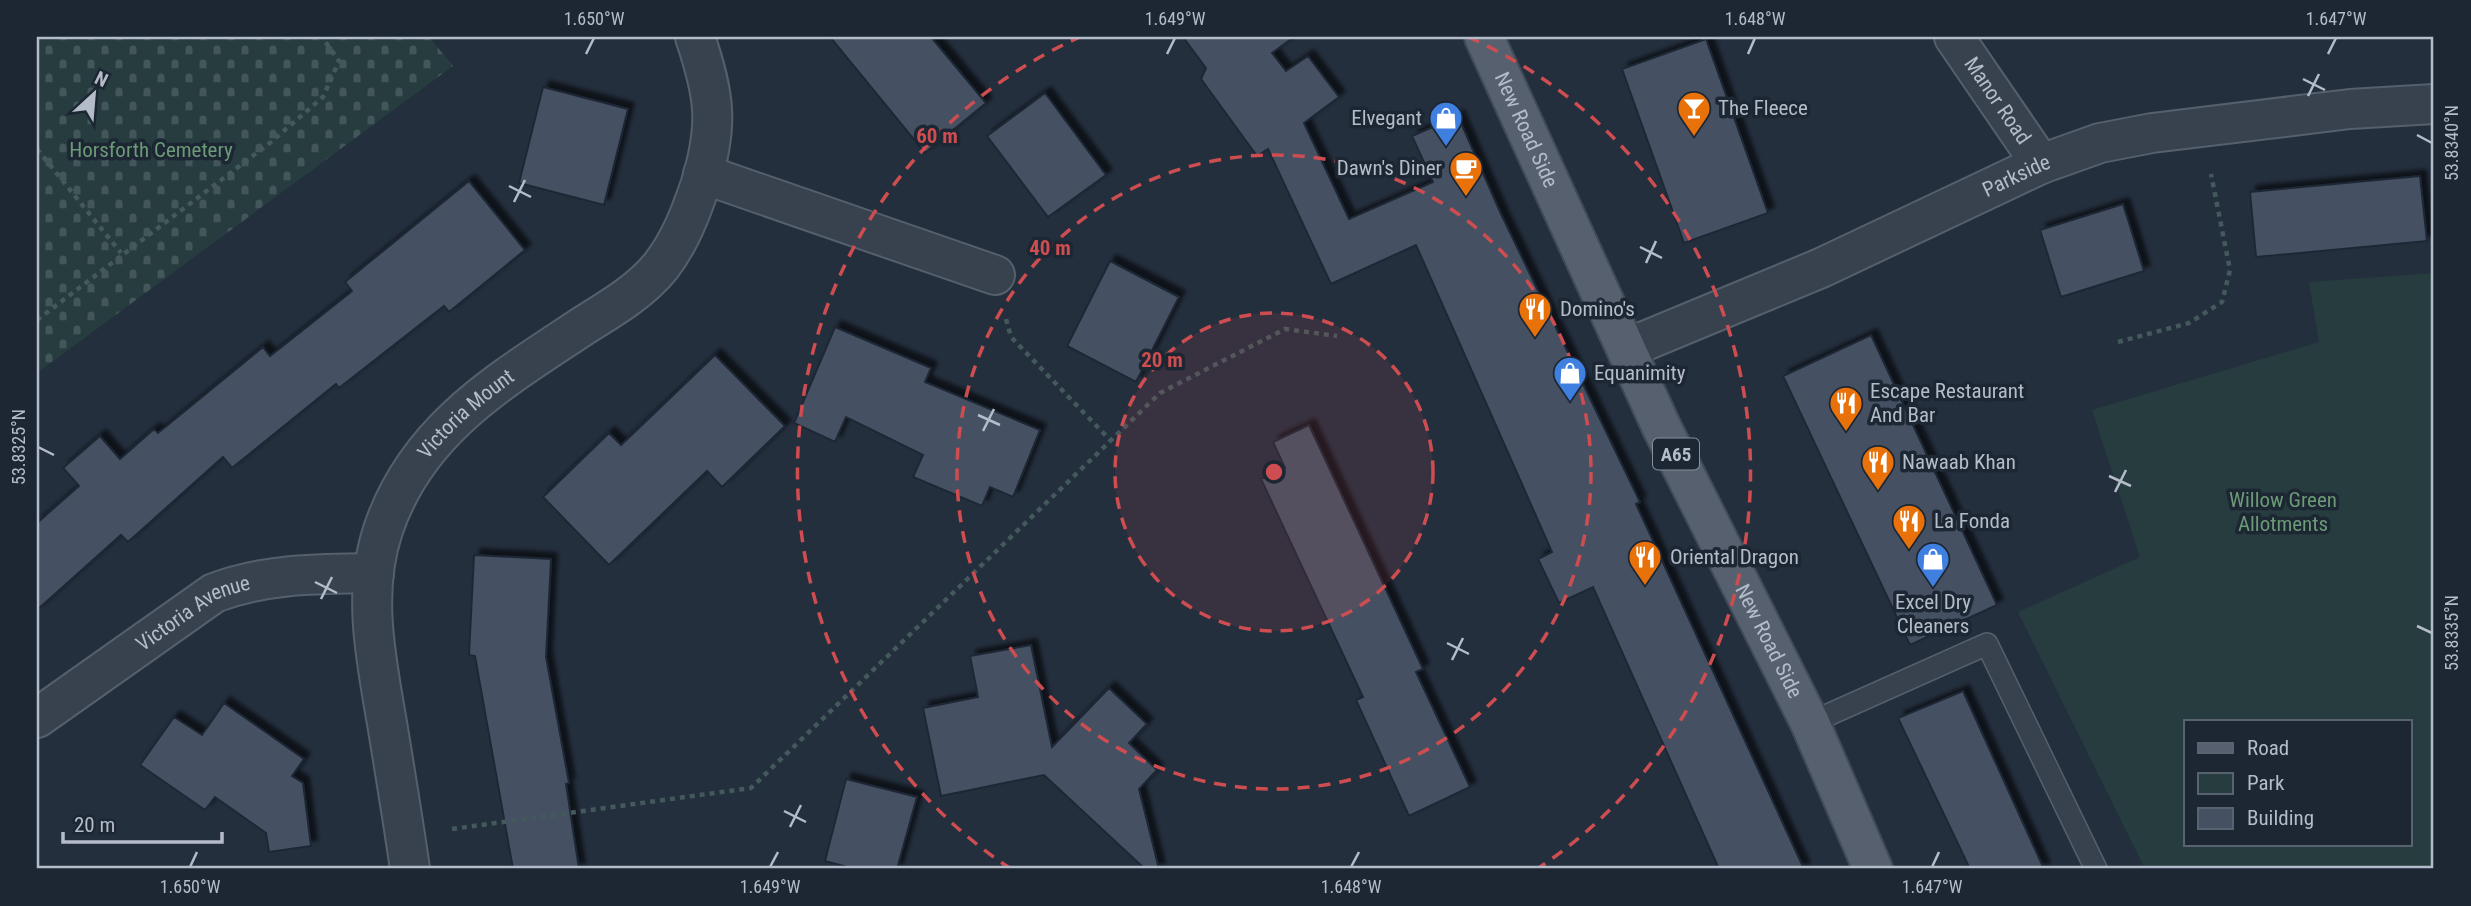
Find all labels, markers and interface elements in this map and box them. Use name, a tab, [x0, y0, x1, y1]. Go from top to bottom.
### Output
text: 1.650°W	[564, 8, 625, 29]
text: 1.649°W	[1145, 8, 1206, 29]
text: 1.648°W	[1725, 8, 1786, 29]
text: 1.647°W	[2306, 8, 2367, 29]
street label: Manor Road	[1959, 52, 2036, 149]
north arrow	[60, 60, 130, 130]
text: N	[91, 66, 112, 92]
street label: New Road Side	[1490, 68, 1563, 192]
bar icon: The Fleece	[1675, 89, 1713, 138]
place label: The Fleece	[1718, 96, 1808, 120]
shop icon: Elvegant	[1427, 99, 1465, 148]
text: 53.8340°N	[2441, 105, 2462, 181]
place label: Elvegant	[1351, 106, 1422, 130]
text: 60 m	[916, 124, 958, 148]
park label: Horsforth Cemetery	[69, 138, 233, 162]
cafe icon: Dawn's Diner	[1447, 149, 1485, 198]
street label: Parkside	[1979, 150, 2053, 202]
place label: Dawn's Diner	[1337, 156, 1442, 180]
text: 40 m	[1029, 236, 1071, 260]
restaurant icon: Domino's	[1516, 290, 1554, 339]
place label: Domino's	[1560, 297, 1635, 321]
text: 20 m	[1141, 348, 1183, 372]
shop icon: Equanimity	[1551, 354, 1589, 403]
place label: Equanimity	[1594, 361, 1686, 385]
street label: Victoria Mount	[413, 364, 519, 463]
place label: Escape Restaurant And Bar	[1870, 379, 2024, 427]
restaurant icon: Escape Restaurant And Bar	[1827, 384, 1865, 433]
text: 53.8325°N	[8, 409, 29, 485]
road number: A65	[1653, 438, 1699, 470]
restaurant icon: Nawaab Khan	[1859, 443, 1897, 492]
place label: Nawaab Khan	[1902, 450, 2016, 474]
centre of rings	[1262, 460, 1286, 484]
park label: Willow Green Allotments	[2229, 488, 2337, 536]
restaurant icon: La Fonda	[1890, 502, 1928, 551]
place label: La Fonda	[1934, 509, 2010, 533]
restaurant icon: Oriental Dragon	[1626, 538, 1664, 587]
shop icon: Excel Dry Cleaners	[1914, 540, 1952, 589]
place label: Oriental Dragon	[1670, 545, 1799, 569]
street label: Victoria Avenue	[132, 571, 252, 656]
street label: New Road Side	[1730, 580, 1808, 702]
place label: Excel Dry Cleaners	[1895, 590, 1971, 638]
text: 53.8335°N	[2441, 595, 2462, 671]
legend	[2184, 720, 2412, 846]
text: Road	[2247, 736, 2289, 760]
text: Park	[2247, 771, 2285, 795]
scale bar	[63, 801, 222, 845]
text: Building	[2247, 806, 2314, 830]
text: 20 m	[74, 813, 115, 837]
text: 1.650°W	[160, 876, 221, 897]
text: 1.649°W	[740, 876, 801, 897]
text: 1.648°W	[1321, 876, 1382, 897]
text: 1.647°W	[1902, 876, 1963, 897]

